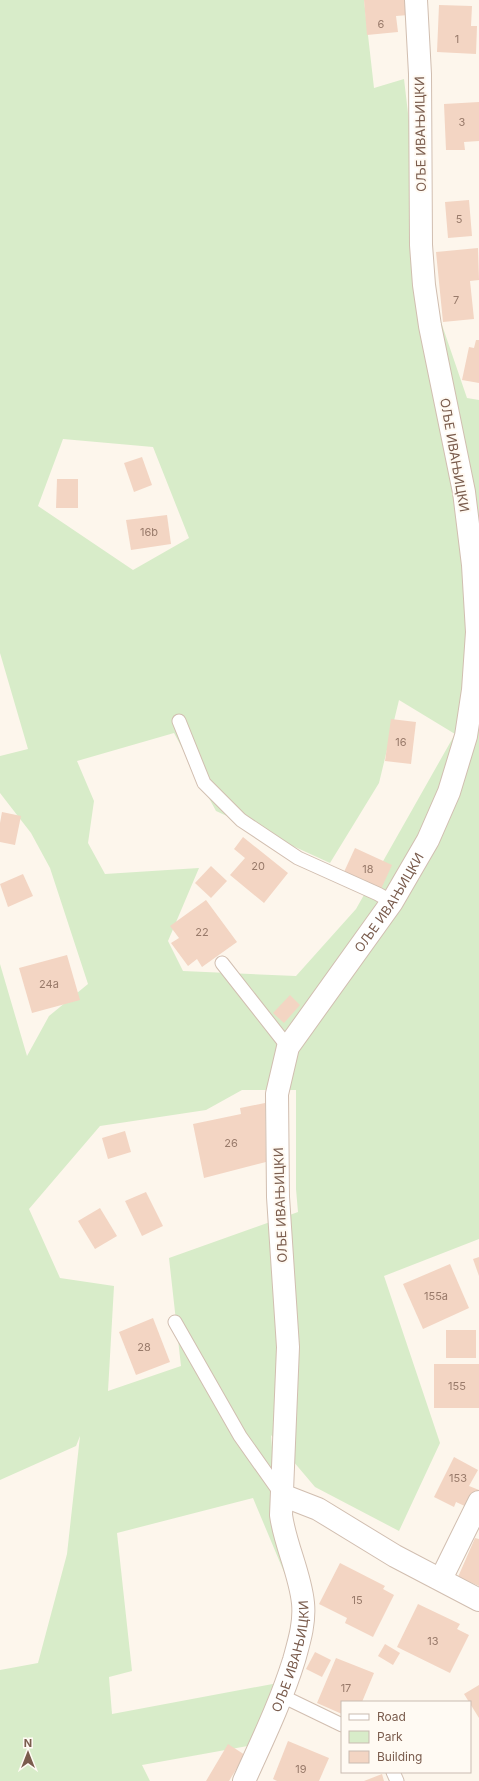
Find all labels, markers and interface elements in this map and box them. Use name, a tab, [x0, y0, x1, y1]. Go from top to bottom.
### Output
house number: 6	[378, 17, 385, 31]
house number: 1	[455, 32, 459, 46]
street label: ОЉЕ ИВАЊИЦКИ	[411, 76, 429, 192]
house number: 3	[459, 115, 466, 129]
house number: 5	[456, 212, 463, 226]
house number: 7	[453, 293, 459, 307]
street label: ОЉЕ ИВАЊИЦКИ	[437, 397, 473, 513]
house number: 16b	[140, 525, 158, 539]
house number: 16	[395, 735, 407, 749]
street label: ОЉЕ ИВАЊИЦКИ	[351, 850, 427, 955]
house number: 20	[251, 859, 265, 873]
house number: 18	[362, 862, 374, 876]
house number: 22	[195, 925, 209, 939]
house number: 24a	[39, 977, 59, 991]
house number: 26	[224, 1136, 238, 1150]
street label: ОЉЕ ИВАЊИЦКИ	[270, 1147, 290, 1263]
house number: 155a	[424, 1289, 448, 1303]
house number: 28	[137, 1340, 151, 1354]
house number: 155	[448, 1379, 466, 1393]
house number: 153	[449, 1471, 467, 1485]
house number: 15	[351, 1593, 363, 1607]
street label: ОЉЕ ИВАЊИЦКИ	[268, 1600, 312, 1714]
house number: 13	[427, 1634, 439, 1648]
house number: 17	[341, 1681, 351, 1695]
legend	[341, 1701, 471, 1773]
text: Road	[377, 1709, 406, 1724]
text: Park	[377, 1729, 403, 1744]
north arrow	[8, 1733, 48, 1773]
text: N	[24, 1736, 32, 1750]
text: Building	[377, 1749, 422, 1764]
house number: 19	[295, 1762, 307, 1776]

